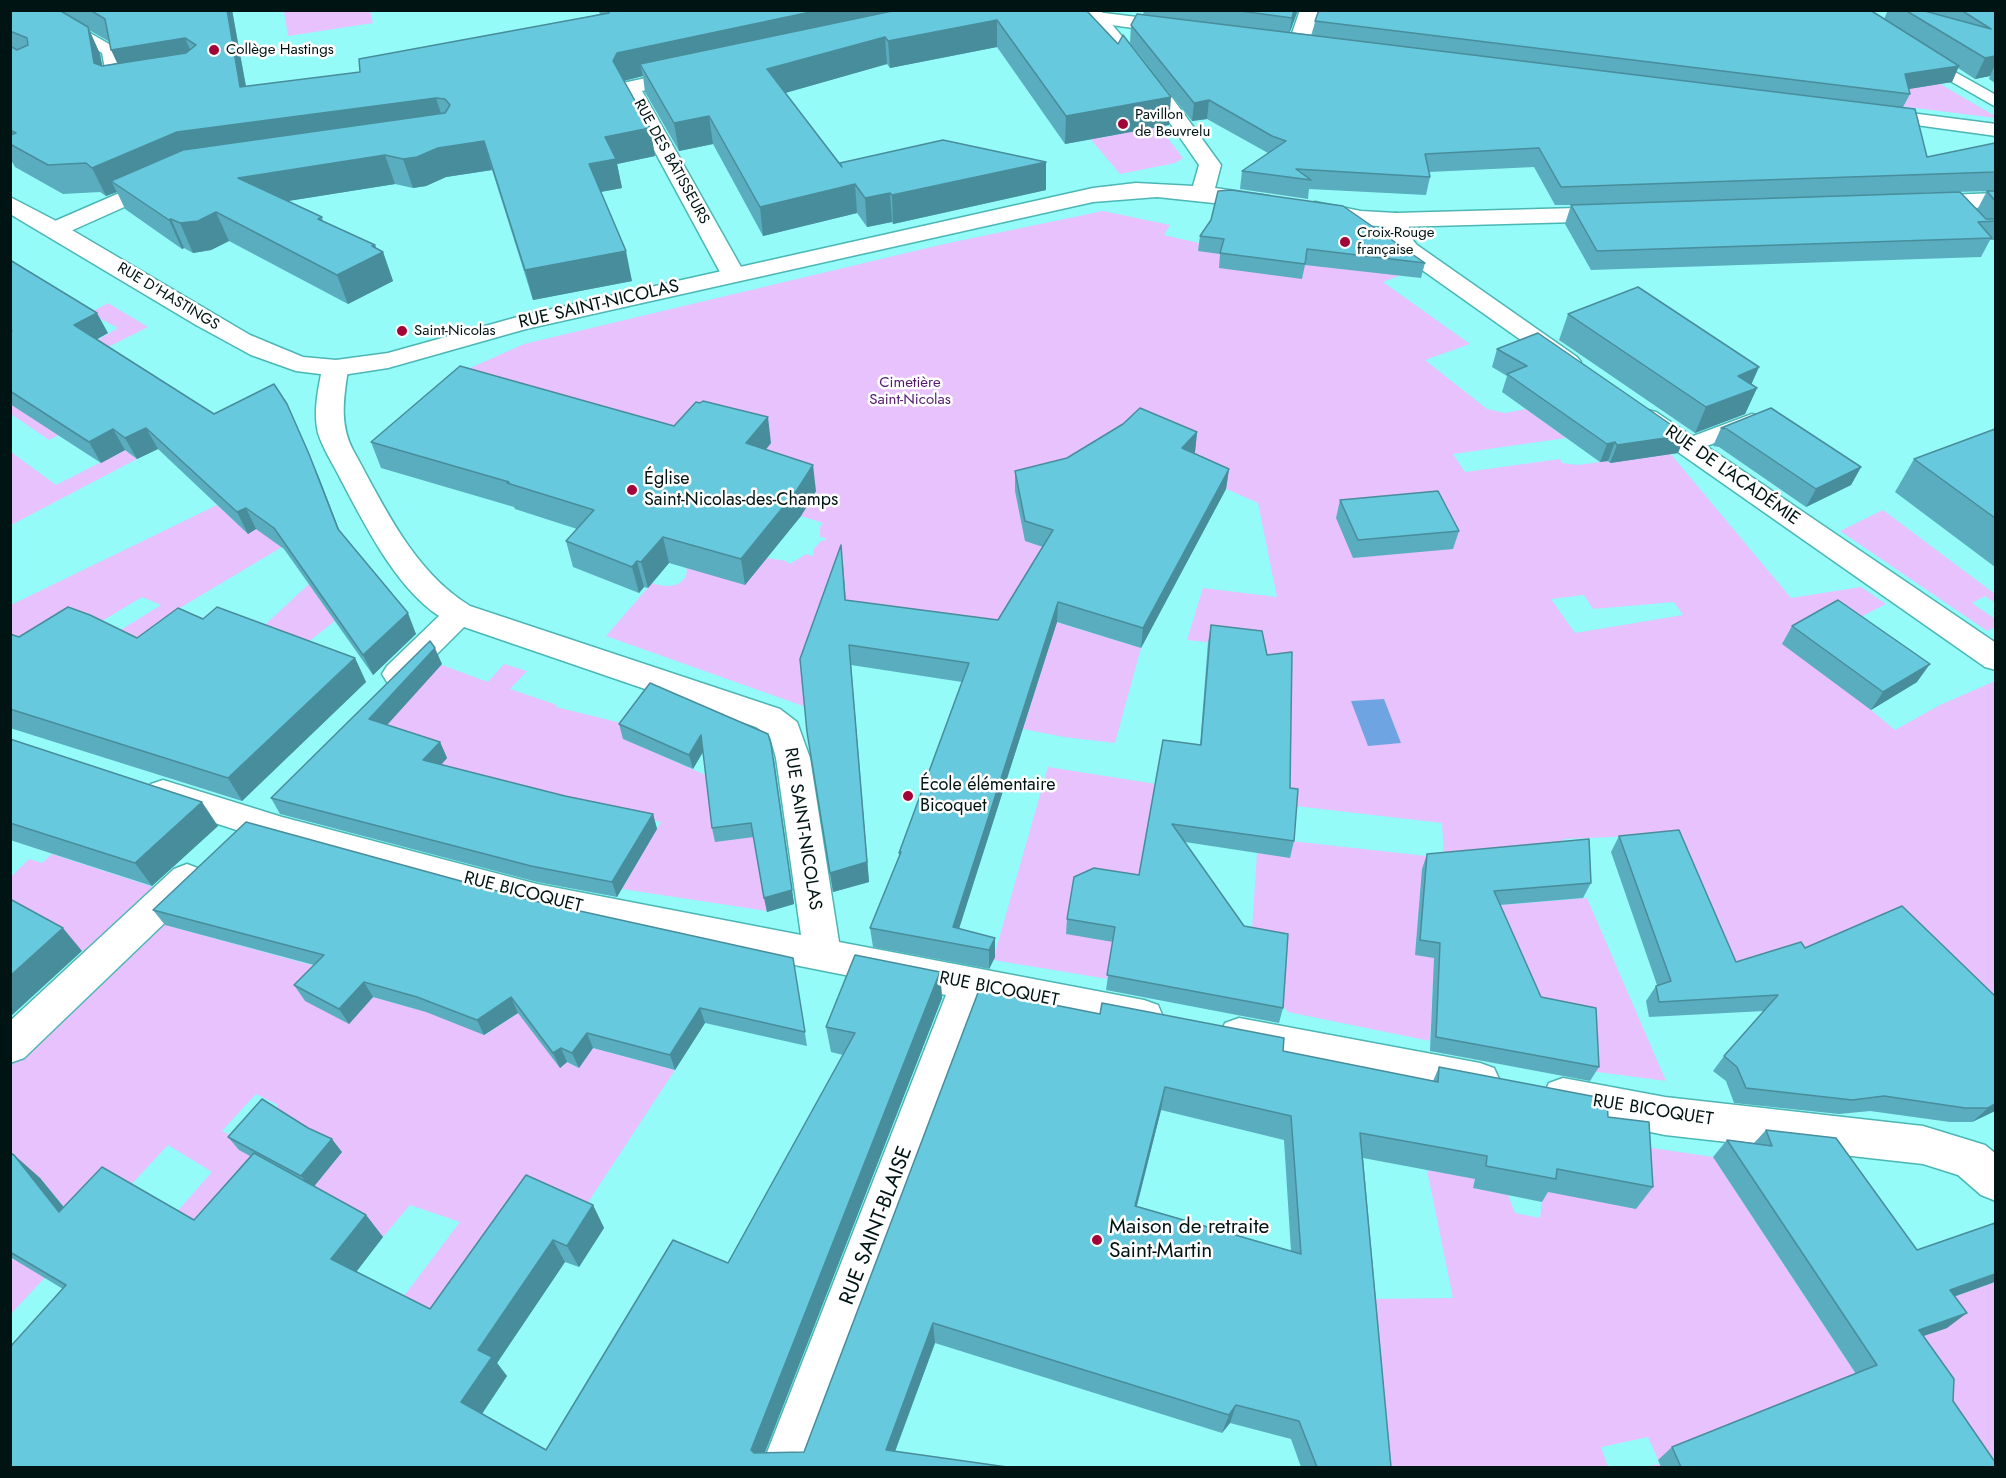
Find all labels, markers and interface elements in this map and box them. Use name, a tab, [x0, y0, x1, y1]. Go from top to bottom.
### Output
place label: Collège Hastings	[226, 41, 334, 59]
marker: Collège Hastings	[207, 43, 221, 57]
street label: RUE DES BÂTISSEURS	[629, 96, 713, 228]
place label: Pavillon de Beuvrelu	[1135, 106, 1210, 141]
marker: Pavillon de Beuvrelu	[1116, 117, 1130, 131]
place label: Croix-Rouge française	[1357, 224, 1434, 259]
marker: Croix-Rouge française	[1338, 235, 1352, 249]
street label: RUE D'HASTINGS	[114, 259, 222, 335]
street label: RUE SAINT-NICOLAS	[517, 276, 681, 334]
place label: Saint-Nicolas	[414, 322, 496, 340]
marker: Saint-Nicolas	[395, 324, 409, 338]
park label: Cimetière Saint-Nicolas	[869, 374, 951, 409]
street label: RUE DE L'ACADÉMIE	[1661, 421, 1803, 531]
place label: Église Saint-Nicolas-des-Champs	[644, 469, 838, 512]
marker: Église Saint-Nicolas-des-Champs	[625, 483, 639, 497]
street label: RUE SAINT-NICOLAS	[778, 746, 826, 912]
place label: École élémentaire Bicoquet	[920, 775, 1055, 818]
marker: École élémentaire Bicoquet	[901, 789, 915, 803]
street label: RUE BICOQUET	[461, 868, 585, 918]
street label: RUE BICOQUET	[937, 968, 1061, 1012]
street label: RUE BICOQUET	[1591, 1091, 1715, 1131]
street label: RUE SAINT-BLAISE	[835, 1143, 919, 1309]
place label: Maison de retraite Saint-Martin	[1109, 1215, 1269, 1265]
marker: Maison de retraite Saint-Martin	[1090, 1233, 1104, 1247]

